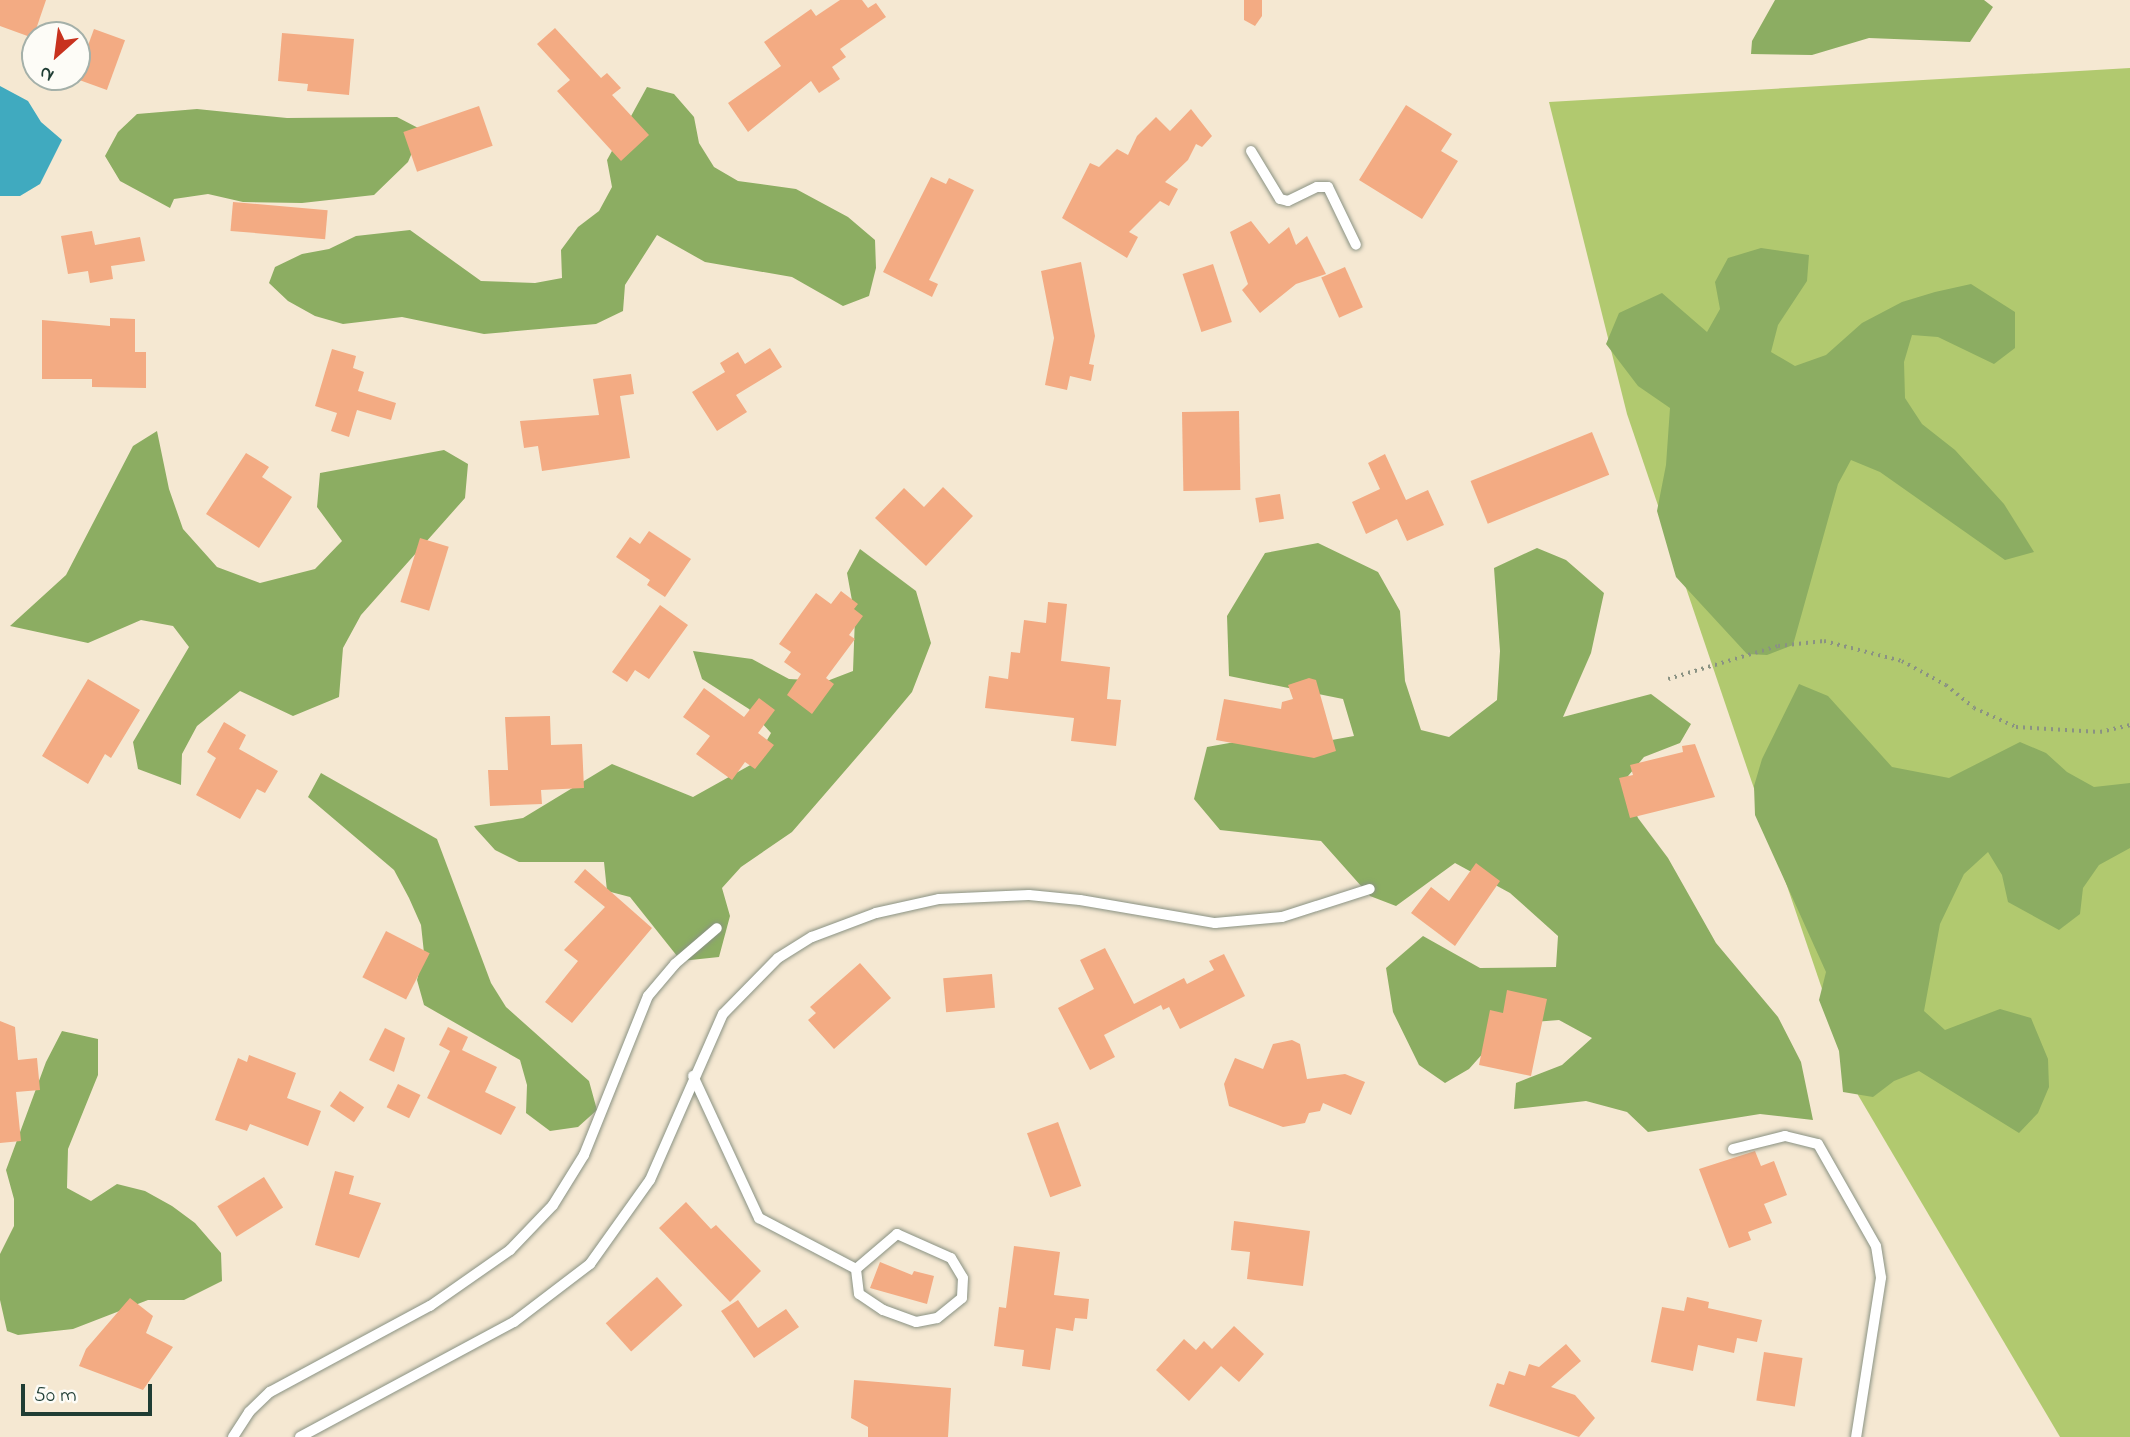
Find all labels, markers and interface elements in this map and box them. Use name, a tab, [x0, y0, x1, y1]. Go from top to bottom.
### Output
north arrow	[21, 21, 91, 91]
text: N	[35, 58, 59, 88]
scale bar	[24, 1370, 156, 1414]
text: 50 m	[34, 1381, 77, 1411]

